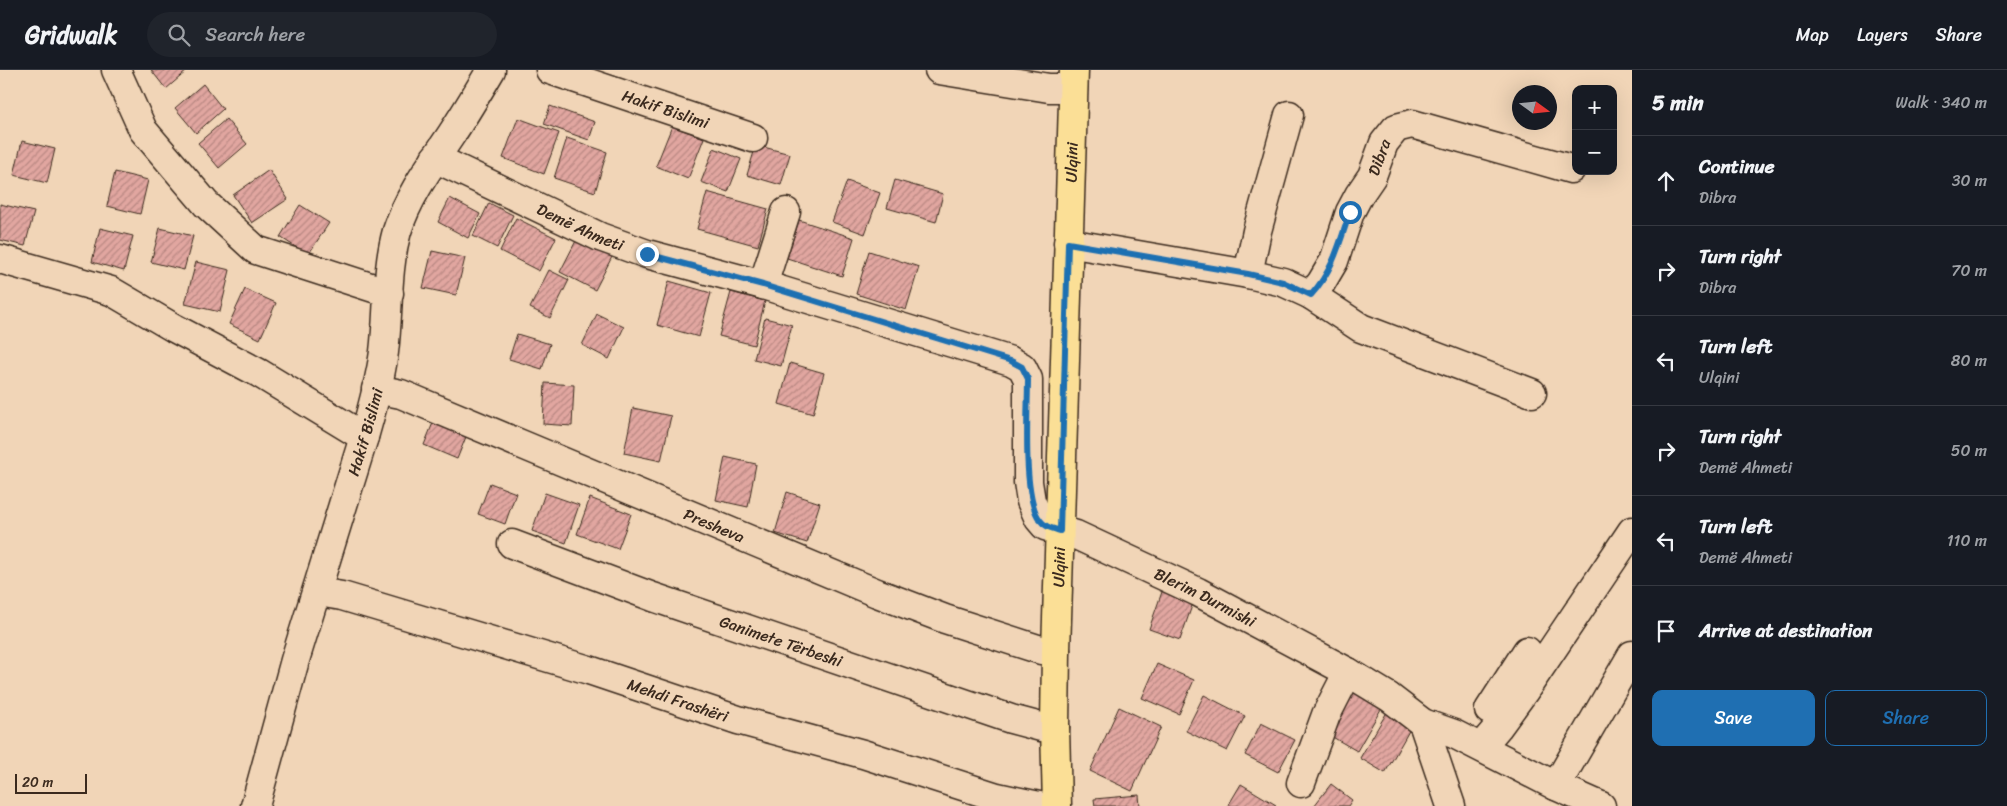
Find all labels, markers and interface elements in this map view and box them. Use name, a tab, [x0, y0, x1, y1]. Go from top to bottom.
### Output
search box	[147, 12, 497, 57]
text: Gridwalk	[25, 14, 117, 56]
text: Search here	[205, 18, 305, 51]
text: Map	[1796, 19, 1829, 51]
text: Layers	[1857, 19, 1908, 51]
text: Share	[1936, 19, 1982, 51]
icon: search	[165, 21, 193, 49]
street label: Hakif Bislimi	[618, 81, 714, 138]
text: 5 min	[1652, 84, 1704, 122]
north arrow	[1512, 85, 1557, 130]
map controls	[1572, 85, 1617, 175]
button: +	[1572, 85, 1617, 130]
text: Walk · 340 m	[1896, 88, 1987, 117]
button: −	[1572, 130, 1617, 175]
street label: Dibra	[1359, 134, 1400, 180]
street label: Ulqini	[1057, 141, 1087, 183]
text: Continue	[1699, 150, 1775, 183]
text: 30 m	[1952, 166, 1987, 195]
icon: ahead	[1652, 167, 1680, 195]
text: Dibra	[1699, 183, 1736, 212]
street label: Demë Ahmeti	[532, 195, 629, 260]
route start	[1339, 201, 1362, 224]
text: Turn right	[1699, 240, 1781, 273]
route end	[636, 243, 659, 266]
text: 70 m	[1951, 256, 1987, 285]
icon: right	[1652, 257, 1680, 285]
text: Dibra	[1699, 273, 1736, 302]
text: Turn left	[1699, 330, 1772, 363]
text: 80 m	[1951, 346, 1987, 375]
icon: left	[1652, 347, 1680, 375]
text: Ulqini	[1699, 363, 1739, 392]
street label: Hakif Bislimi	[339, 385, 392, 480]
text: Turn right	[1699, 420, 1781, 453]
text: 50 m	[1951, 436, 1987, 465]
icon: right	[1652, 437, 1680, 465]
text: Demë Ahmeti	[1699, 453, 1792, 482]
street label: Presheva	[679, 500, 749, 551]
text: Turn left	[1699, 510, 1772, 543]
text: 110 m	[1947, 526, 1987, 555]
icon: left	[1652, 527, 1680, 555]
text: Demë Ahmeti	[1699, 543, 1792, 572]
street label: Ulqini	[1044, 546, 1074, 588]
street label: Blerim Durmishi	[1149, 559, 1262, 636]
street label: Ganimete Tërbeshi	[716, 607, 847, 676]
text: Arrive at destination	[1699, 614, 1872, 647]
icon: arrive	[1652, 617, 1680, 645]
street label: Mehdi Frashëri	[623, 670, 733, 731]
button: Save	[1652, 690, 1815, 746]
button: Share	[1825, 690, 1987, 746]
text: 20 m	[22, 770, 53, 795]
scale bar	[15, 771, 88, 794]

